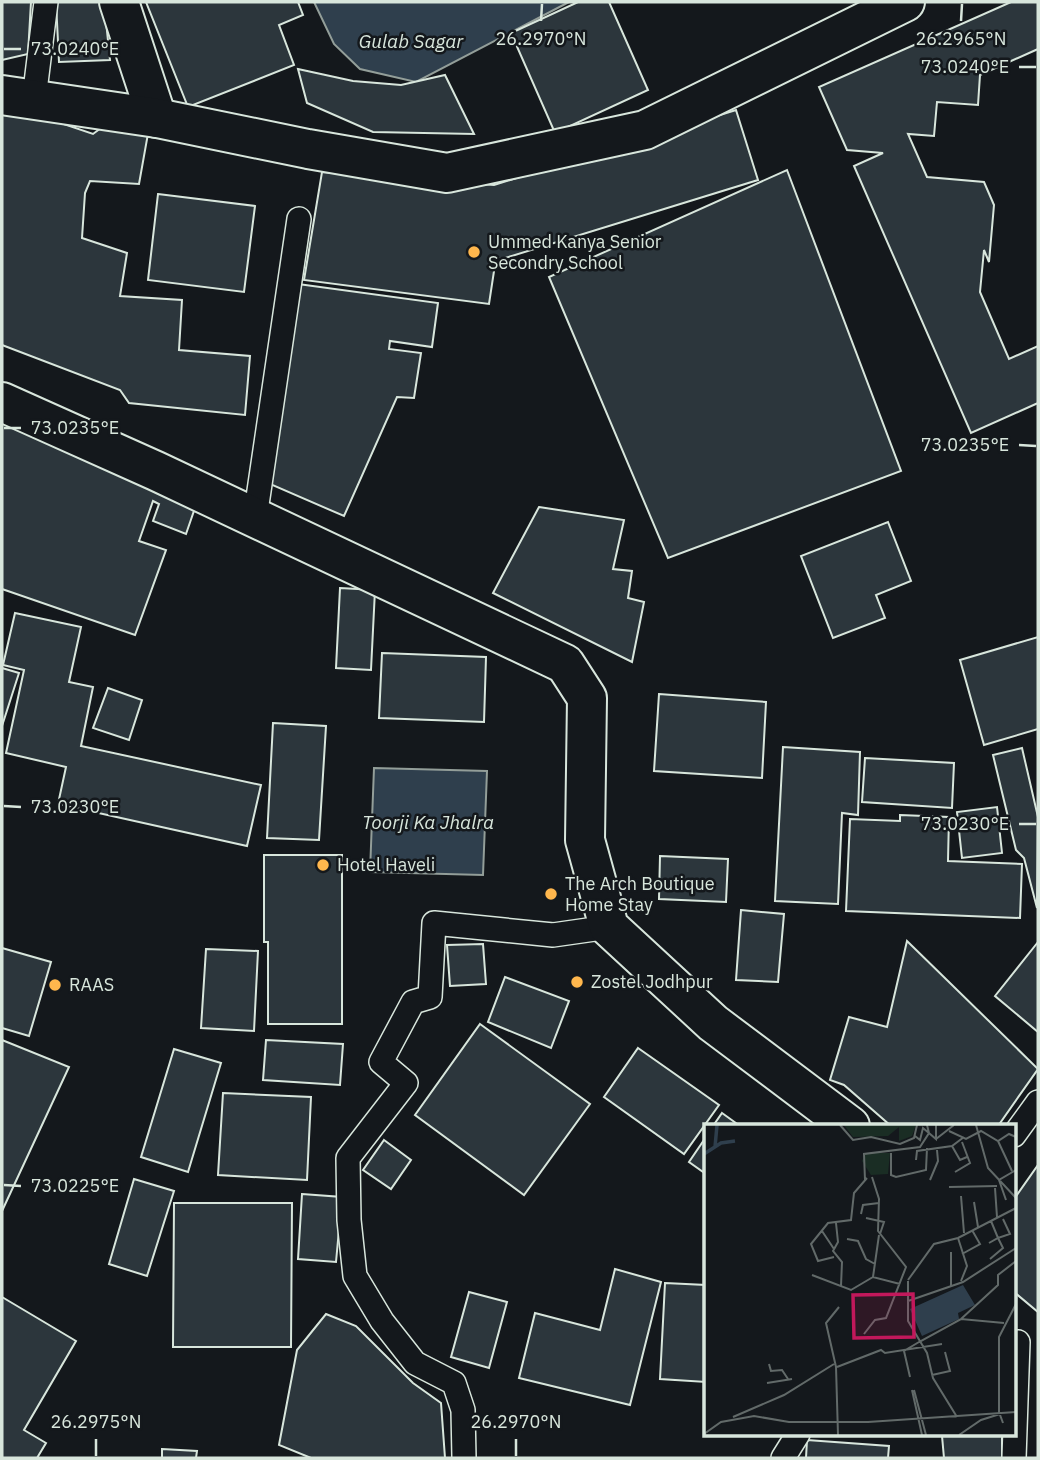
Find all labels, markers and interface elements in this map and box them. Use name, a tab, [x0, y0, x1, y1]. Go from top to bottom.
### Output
text: 26.2970°N	[496, 27, 586, 50]
text: 26.2965°N	[916, 27, 1006, 50]
water label: Gulab Sagar	[359, 29, 464, 53]
text: 73.0240°E	[31, 37, 119, 60]
text: 73.0240°E	[921, 55, 1009, 78]
place label: Ummed Kanya Senior Secondry School	[488, 230, 662, 274]
marker: Ummed Kanya Senior Secondry School	[466, 244, 482, 260]
text: 73.0235°E	[31, 416, 119, 439]
text: 73.0235°E	[921, 433, 1009, 456]
text: 73.0230°E	[31, 795, 119, 818]
water label: Toorji Ka Jhalra	[362, 810, 494, 834]
text: 73.0230°E	[921, 812, 1009, 835]
place label: Hotel Haveli	[337, 853, 435, 876]
marker: Hotel Haveli	[315, 857, 331, 873]
place label: The Arch Boutique Home Stay	[565, 872, 715, 916]
marker: The Arch Boutique Home Stay	[543, 886, 559, 902]
place label: Zostel Jodhpur	[591, 970, 713, 993]
place label: RAAS	[69, 973, 114, 996]
marker: Zostel Jodhpur	[569, 974, 585, 990]
marker: RAAS	[47, 977, 63, 993]
inset map	[704, 1124, 1016, 1436]
text: 73.0225°E	[31, 1174, 119, 1197]
text: 26.2975°N	[51, 1410, 141, 1433]
text: 26.2970°N	[471, 1410, 561, 1433]

